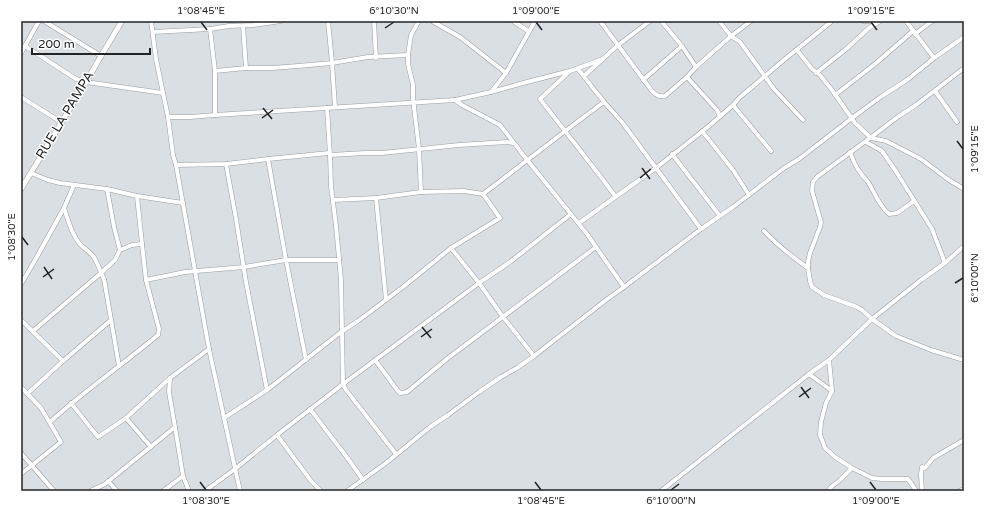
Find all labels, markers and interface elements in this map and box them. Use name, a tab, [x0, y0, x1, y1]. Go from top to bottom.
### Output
text: 1°08'45"E	[177, 5, 225, 17]
text: 6°10'30"N	[369, 5, 419, 17]
text: 1°09'00"E	[512, 5, 560, 17]
text: 1°09'15"E	[847, 5, 895, 17]
scale bar	[32, 30, 150, 56]
text: 200 m	[38, 37, 75, 51]
street label: RUE LA PAMPA	[33, 68, 98, 162]
text: 1°09'15"E	[969, 125, 981, 173]
text: 1°08'30"E	[6, 213, 18, 261]
text: 6°10'00"N	[969, 253, 981, 303]
text: 1°08'30"E	[182, 495, 230, 507]
text: 1°08'45"E	[517, 495, 565, 507]
text: 6°10'00"N	[646, 495, 696, 507]
text: 1°09'00"E	[852, 495, 900, 507]

